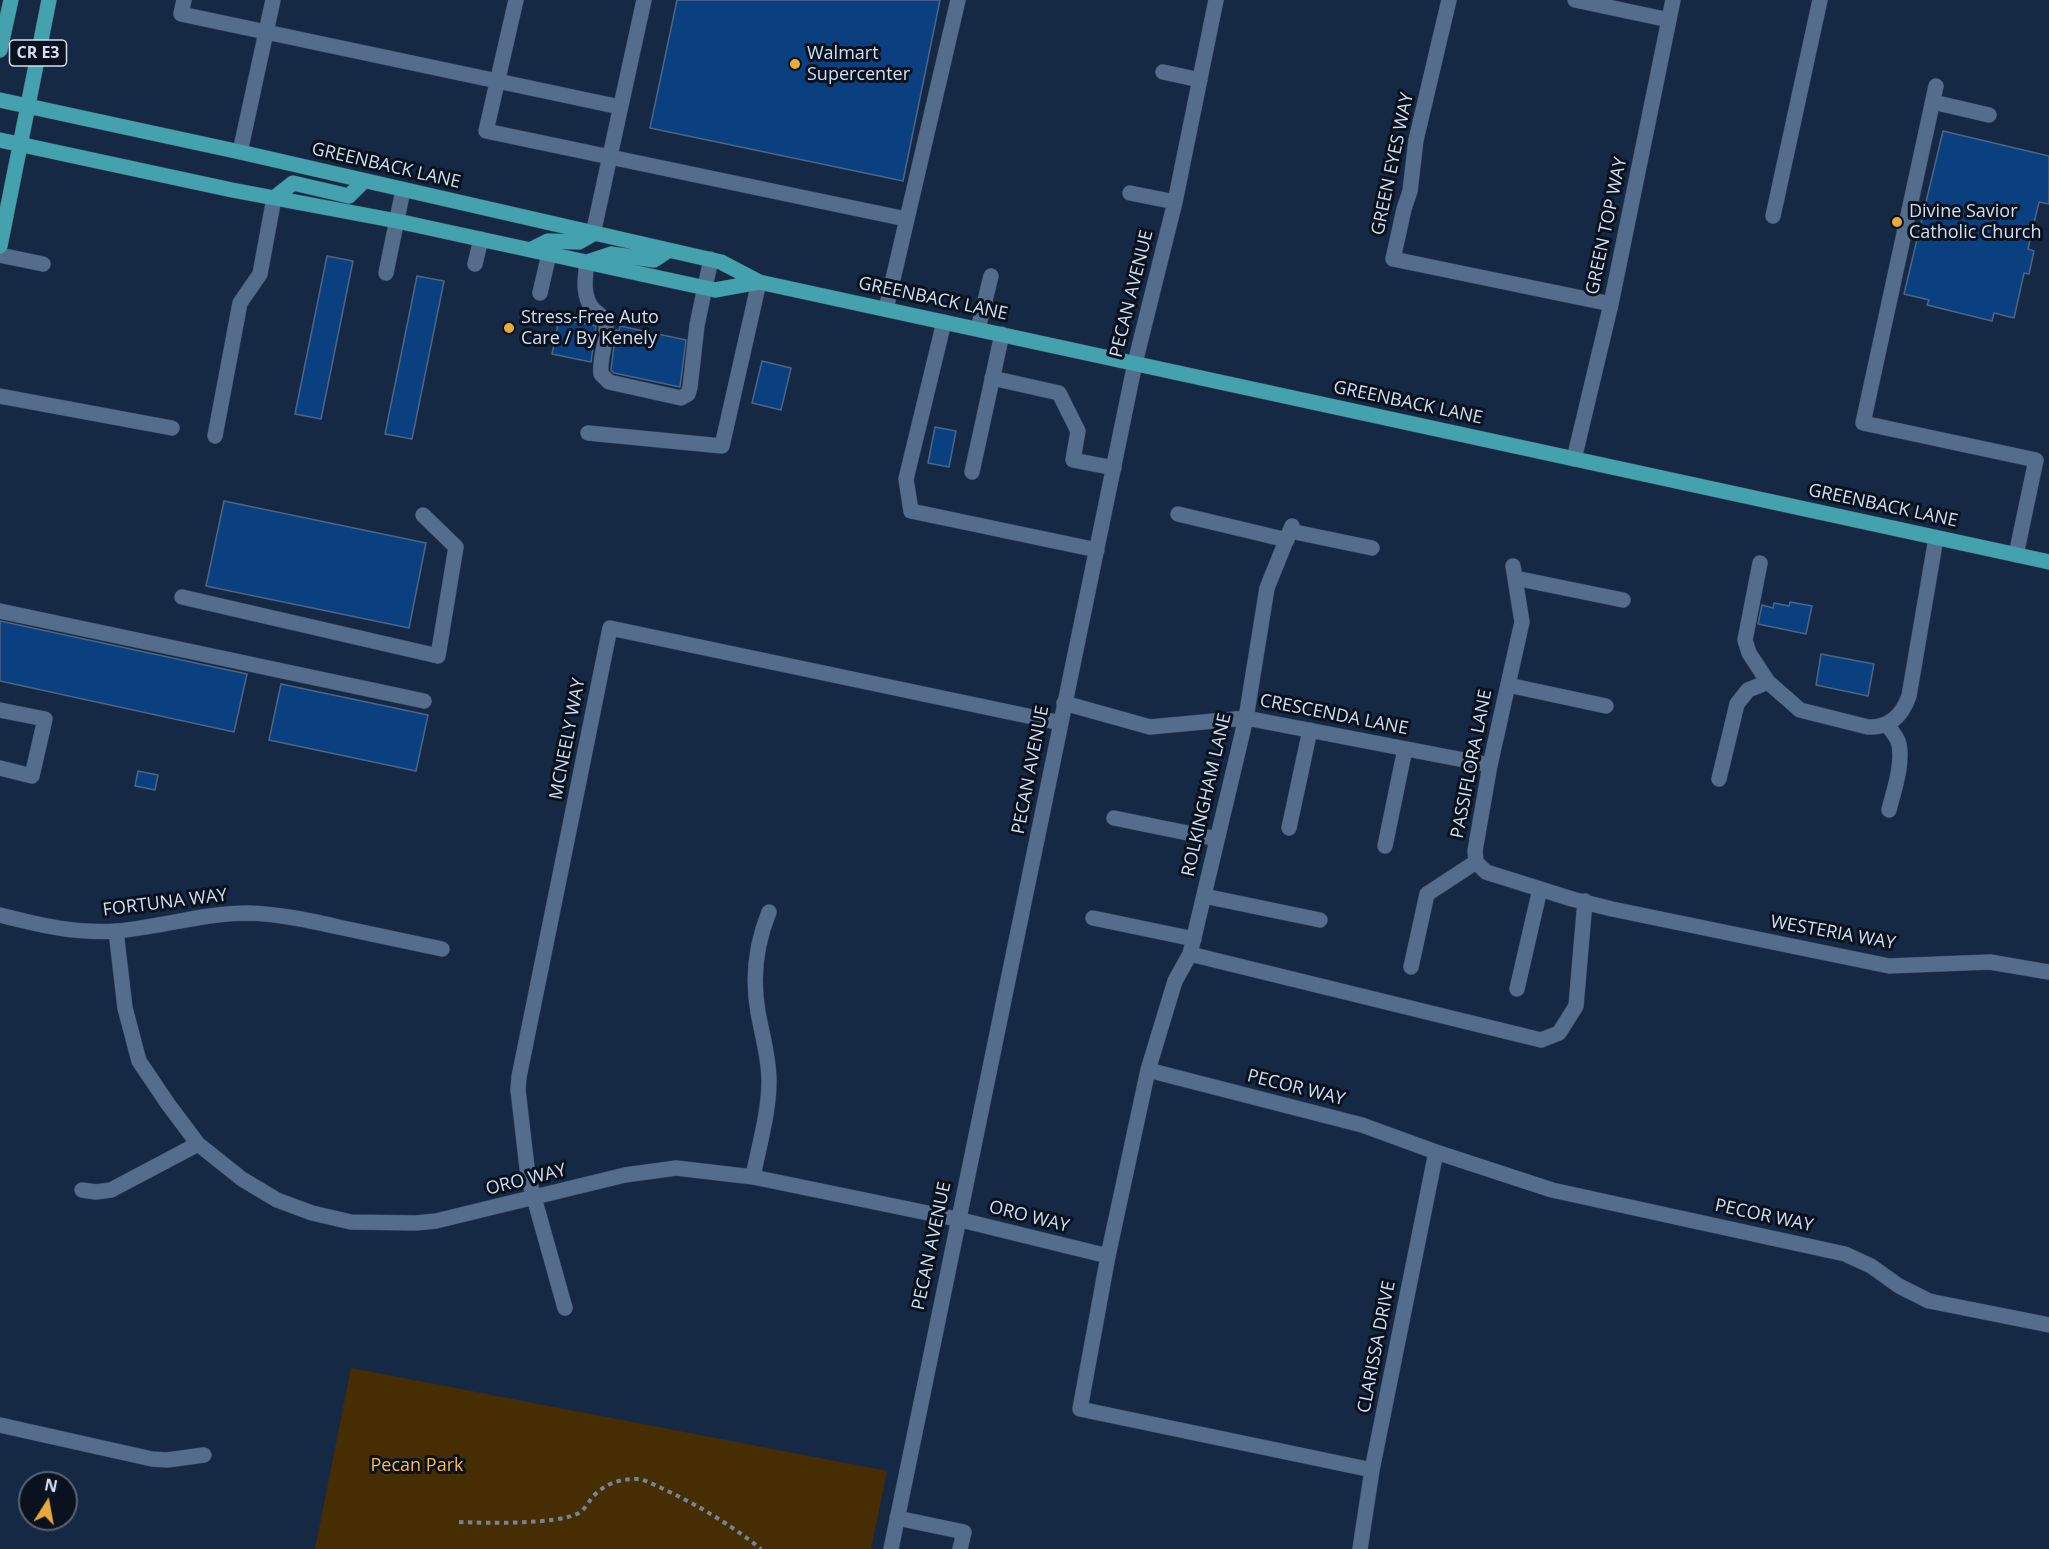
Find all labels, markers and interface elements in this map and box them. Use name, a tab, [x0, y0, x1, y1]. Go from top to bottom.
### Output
road number: CR E3	[9, 40, 66, 66]
place label: Walmart Supercenter	[807, 43, 910, 86]
marker: Walmart Supercenter	[788, 57, 802, 71]
street label: GREEN EYES WAY	[1367, 91, 1419, 237]
street label: GREENBACK LANE	[309, 138, 463, 194]
street label: GREEN TOP WAY	[1582, 155, 1632, 297]
place label: Divine Savior Catholic Church	[1909, 201, 2041, 244]
marker: Divine Savior Catholic Church	[1890, 215, 1904, 229]
street label: PECAN AVENUE	[1106, 228, 1158, 360]
street label: GREENBACK LANE	[856, 273, 1010, 325]
place label: Stress-Free Auto Care / By Kenely	[521, 307, 659, 350]
marker: Stress-Free Auto Care / By Kenely	[502, 321, 516, 335]
street label: GREENBACK LANE	[1331, 377, 1485, 429]
street label: GREENBACK LANE	[1806, 480, 1960, 532]
street label: MCNEELY WAY	[546, 676, 590, 802]
street label: PASSIFLORA LANE	[1447, 688, 1497, 840]
street label: CRESCENDA LANE	[1258, 690, 1410, 740]
street label: PECAN AVENUE	[1008, 704, 1054, 836]
street label: ROLKINGHAM LANE	[1178, 711, 1236, 879]
street label: FORTUNA WAY	[102, 885, 228, 921]
street label: WESTERIA WAY	[1769, 911, 1897, 955]
street label: PECOR WAY	[1245, 1065, 1347, 1111]
street label: ORO WAY	[484, 1160, 568, 1200]
street label: PECAN AVENUE	[908, 1180, 956, 1312]
street label: PECOR WAY	[1713, 1195, 1815, 1237]
street label: ORO WAY	[987, 1197, 1071, 1237]
street label: CLARISSA DRIVE	[1354, 1279, 1400, 1415]
park label: Pecan Park	[371, 1455, 463, 1477]
north arrow	[18, 1471, 78, 1531]
text: N	[43, 1473, 60, 1497]

